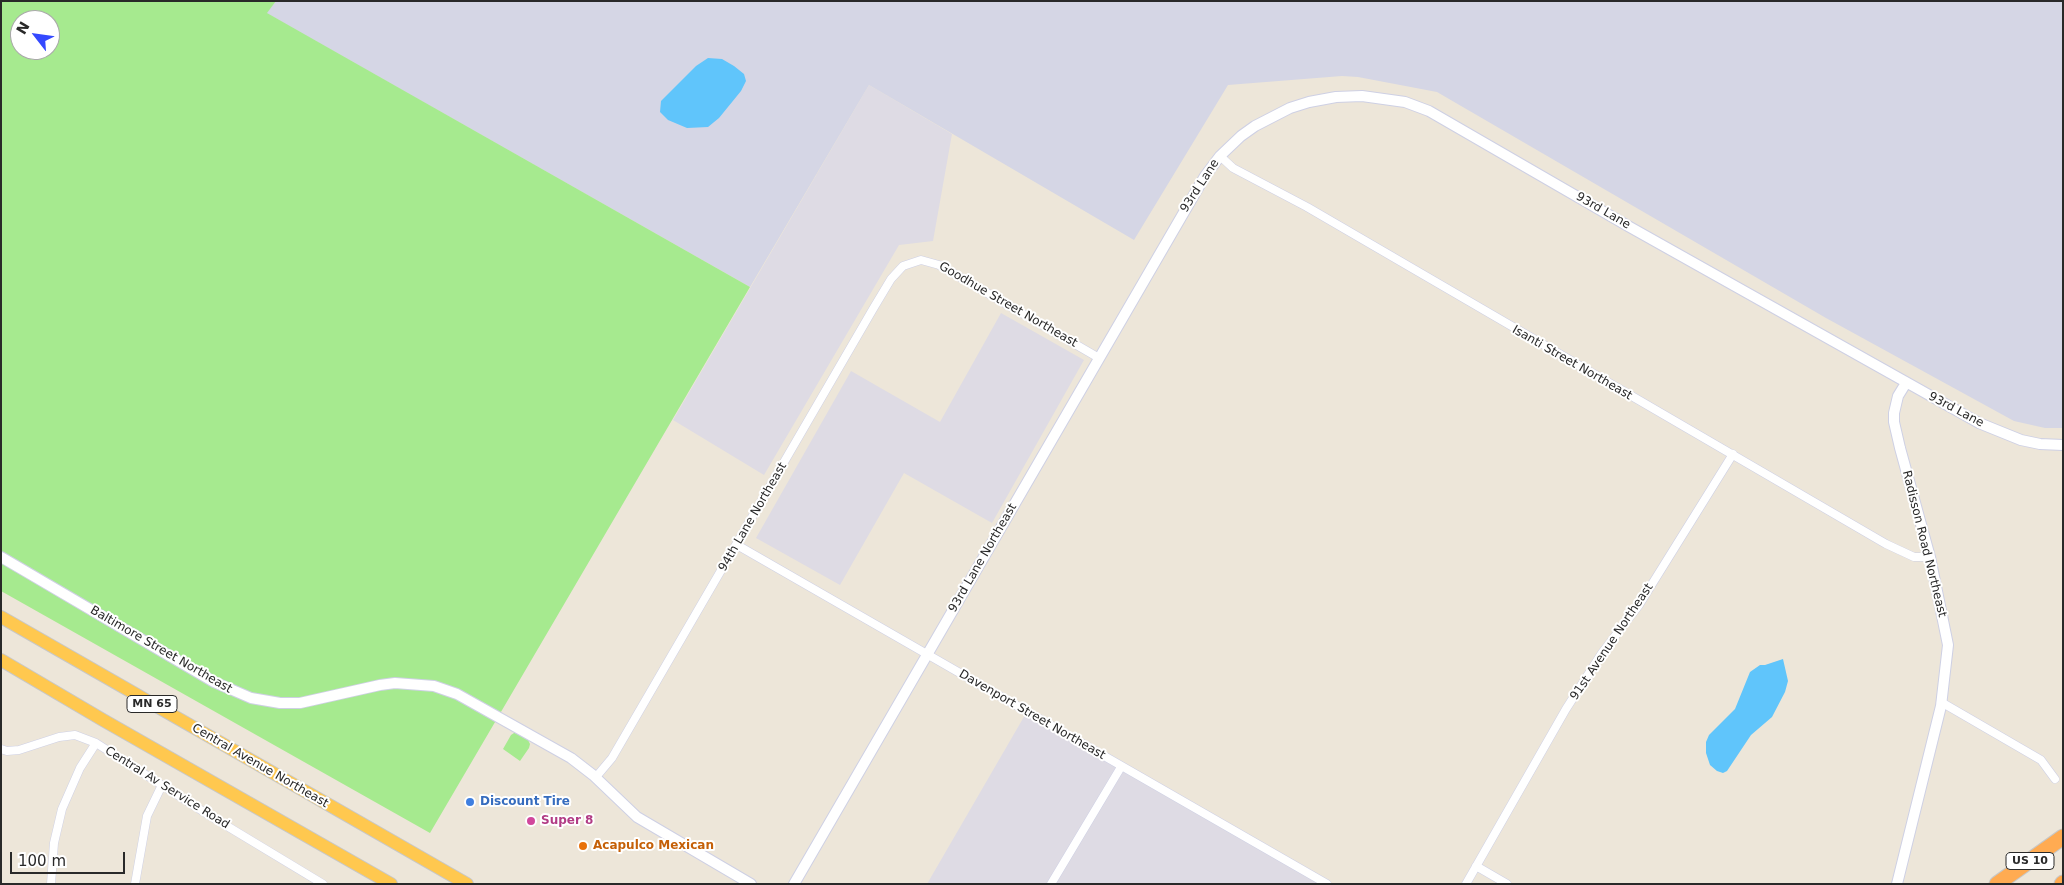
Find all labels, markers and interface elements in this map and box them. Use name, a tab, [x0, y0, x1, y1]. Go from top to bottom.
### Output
north arrow	[10, 10, 60, 60]
text: N	[13, 19, 33, 37]
street label: 93rd Lane	[1177, 157, 1223, 215]
street label: 93rd Lane	[1573, 190, 1633, 232]
street label: Goodhue Street Northeast	[936, 259, 1080, 351]
street label: Isanti Street Northeast	[1509, 323, 1635, 403]
street label: 93rd Lane	[1926, 389, 1986, 431]
street label: 94th Lane Northeast	[716, 460, 790, 574]
street label: Radisson Road Northeast	[1899, 469, 1949, 619]
street label: 93rd Lane Northeast	[946, 501, 1020, 615]
street label: 91st Avenue Northeast	[1568, 581, 1656, 703]
street label: Baltimore Street Northeast	[88, 603, 234, 697]
street label: Davenport Street Northeast	[956, 667, 1108, 763]
road number: MN 65	[127, 696, 177, 712]
street label: Central Avenue Northeast	[189, 721, 331, 811]
street label: Central Av Service Road	[102, 744, 232, 832]
place label: Discount Tire	[480, 795, 570, 809]
marker: Discount Tire	[464, 796, 476, 808]
place label: Super 8	[541, 814, 593, 828]
marker: Super 8	[525, 815, 537, 827]
place label: Acapulco Mexican	[593, 839, 714, 853]
marker: Acapulco Mexican	[577, 840, 589, 852]
scale bar	[12, 842, 128, 874]
text: 100 m	[18, 852, 66, 870]
road number: US 10	[2006, 852, 2054, 869]

